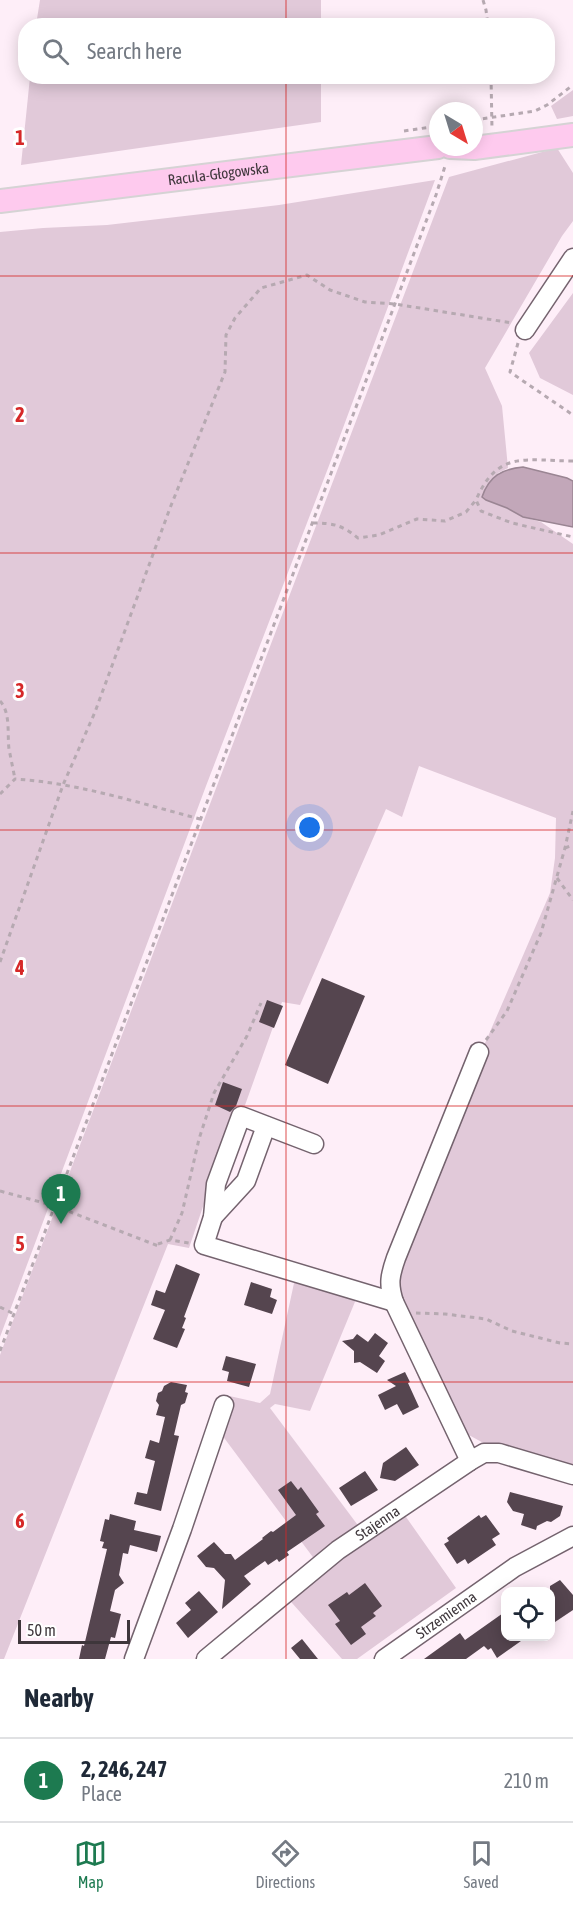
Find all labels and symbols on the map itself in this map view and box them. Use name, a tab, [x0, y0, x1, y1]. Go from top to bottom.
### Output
north arrow	[429, 102, 483, 156]
text: 1	[15, 126, 25, 149]
street label: Racula-Głogowska	[167, 159, 270, 188]
text: 2	[15, 403, 25, 426]
text: 3	[15, 679, 25, 702]
your location	[295, 813, 324, 842]
text: 4	[14, 956, 25, 979]
pin: 1	[42, 1174, 80, 1224]
text: 5	[15, 1232, 25, 1255]
street label: Stajenna	[352, 1502, 403, 1544]
text: 6	[15, 1509, 25, 1532]
street label: Strzemienna	[412, 1588, 479, 1642]
scale bar	[18, 1617, 130, 1644]

